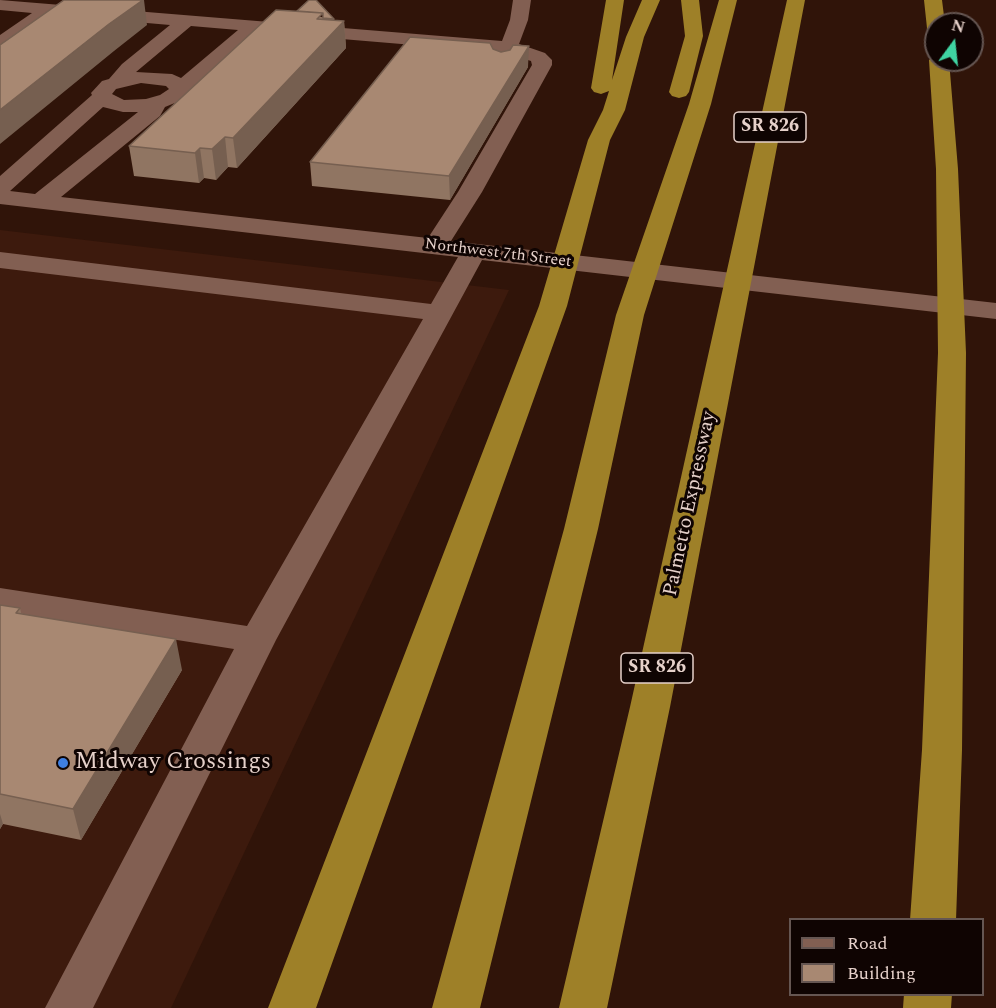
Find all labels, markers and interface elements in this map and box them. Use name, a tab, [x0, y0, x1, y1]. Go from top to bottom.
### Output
north arrow	[924, 12, 984, 72]
text: N	[949, 13, 968, 40]
road number: SR 826	[734, 112, 806, 142]
street label: Northwest 7th Street	[424, 235, 572, 273]
street label: Palmetto Expressway	[660, 410, 722, 598]
road number: SR 826	[621, 653, 693, 683]
place label: Midway Crossings	[75, 749, 271, 777]
marker: Midway Crossings	[56, 756, 70, 770]
legend	[789, 918, 984, 996]
text: Road	[847, 930, 888, 957]
text: Building	[847, 960, 916, 987]

